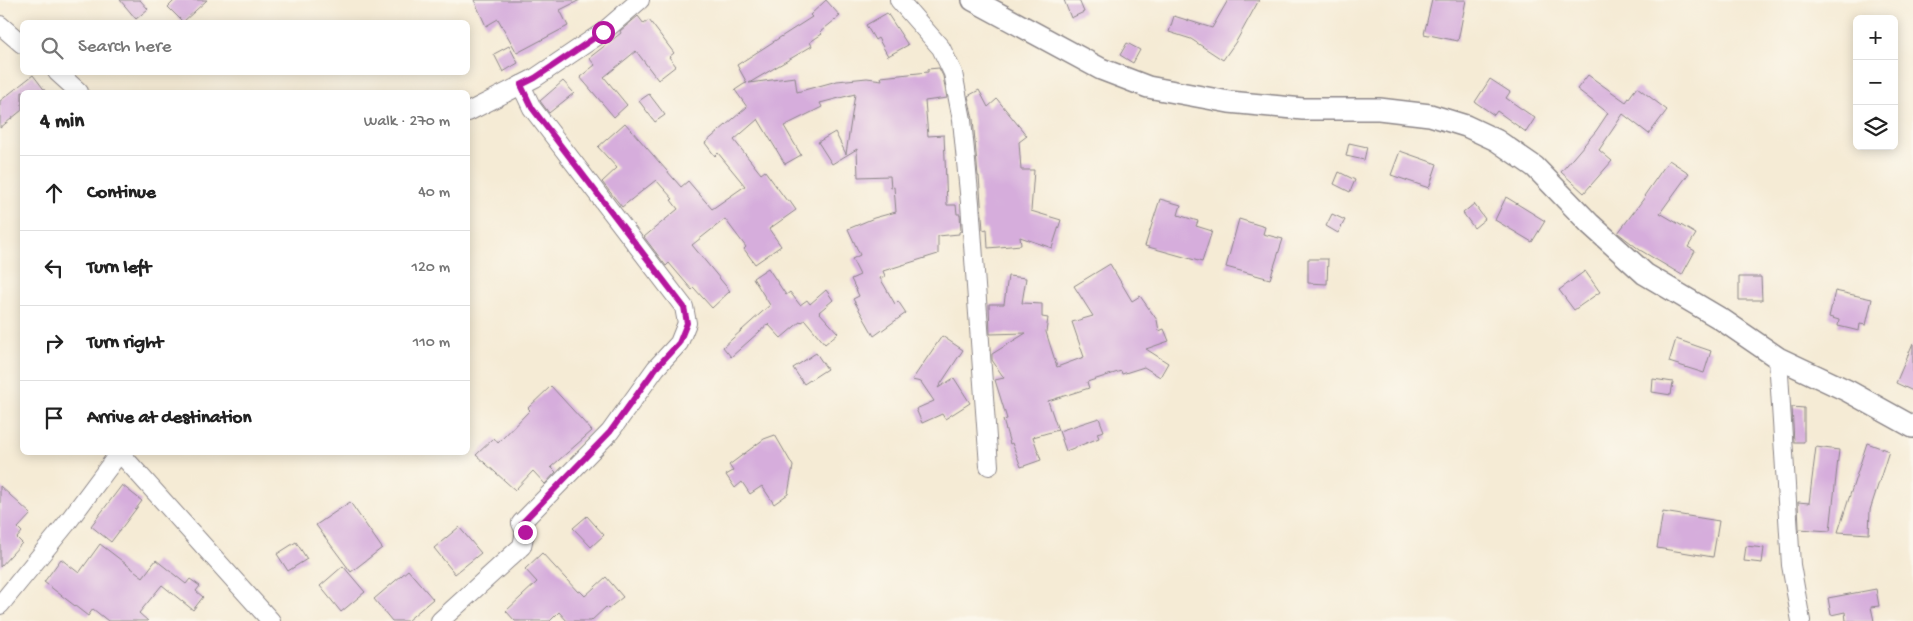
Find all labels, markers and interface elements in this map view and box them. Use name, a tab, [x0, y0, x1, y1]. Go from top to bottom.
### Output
map controls	[1853, 15, 1898, 150]
button: +	[1853, 15, 1898, 60]
search box	[20, 20, 470, 75]
route start	[592, 21, 615, 44]
icon: search	[38, 34, 66, 62]
text: Search here	[78, 36, 172, 59]
button: −	[1853, 60, 1898, 105]
button: layers	[1853, 105, 1898, 150]
text: 4 min	[40, 110, 84, 135]
text: Walk · 270 m	[364, 113, 450, 132]
icon: ahead	[40, 179, 68, 207]
text: Continue	[87, 182, 156, 205]
text: 40 m	[418, 184, 450, 203]
icon: left	[40, 254, 68, 282]
text: Turn left	[87, 257, 151, 280]
text: 120 m	[411, 259, 450, 278]
icon: right	[40, 329, 68, 357]
text: Turn right	[87, 332, 163, 355]
text: 110 m	[413, 334, 450, 353]
icon: arrive	[40, 404, 68, 432]
text: Arrive at destination	[87, 407, 251, 430]
route end	[514, 521, 537, 544]

